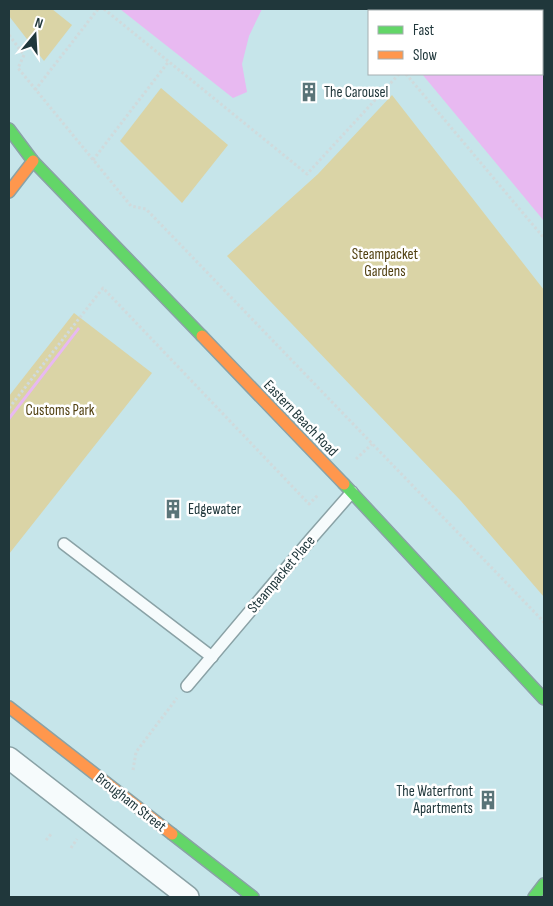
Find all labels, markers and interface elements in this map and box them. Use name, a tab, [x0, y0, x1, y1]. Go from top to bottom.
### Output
north arrow	[10, 10, 60, 60]
legend	[368, 10, 543, 75]
text: N	[33, 14, 45, 32]
text: Fast	[413, 21, 435, 40]
text: Slow	[413, 46, 437, 65]
building icon: The Carousel	[298, 81, 320, 103]
place label: The Carousel	[324, 83, 388, 102]
park label: Steampacket Gardens	[352, 245, 419, 281]
street label: Eastern Beach Road	[259, 376, 342, 461]
park label: Customs Park	[26, 401, 95, 420]
building icon: Edgewater	[162, 498, 184, 520]
place label: Edgewater	[188, 500, 242, 519]
street label: Steampacket Place	[243, 532, 319, 617]
street label: Brougham Street	[91, 769, 170, 836]
place label: The Waterfront Apartments	[396, 782, 473, 818]
building icon: The Waterfront Apartments	[477, 789, 499, 811]

